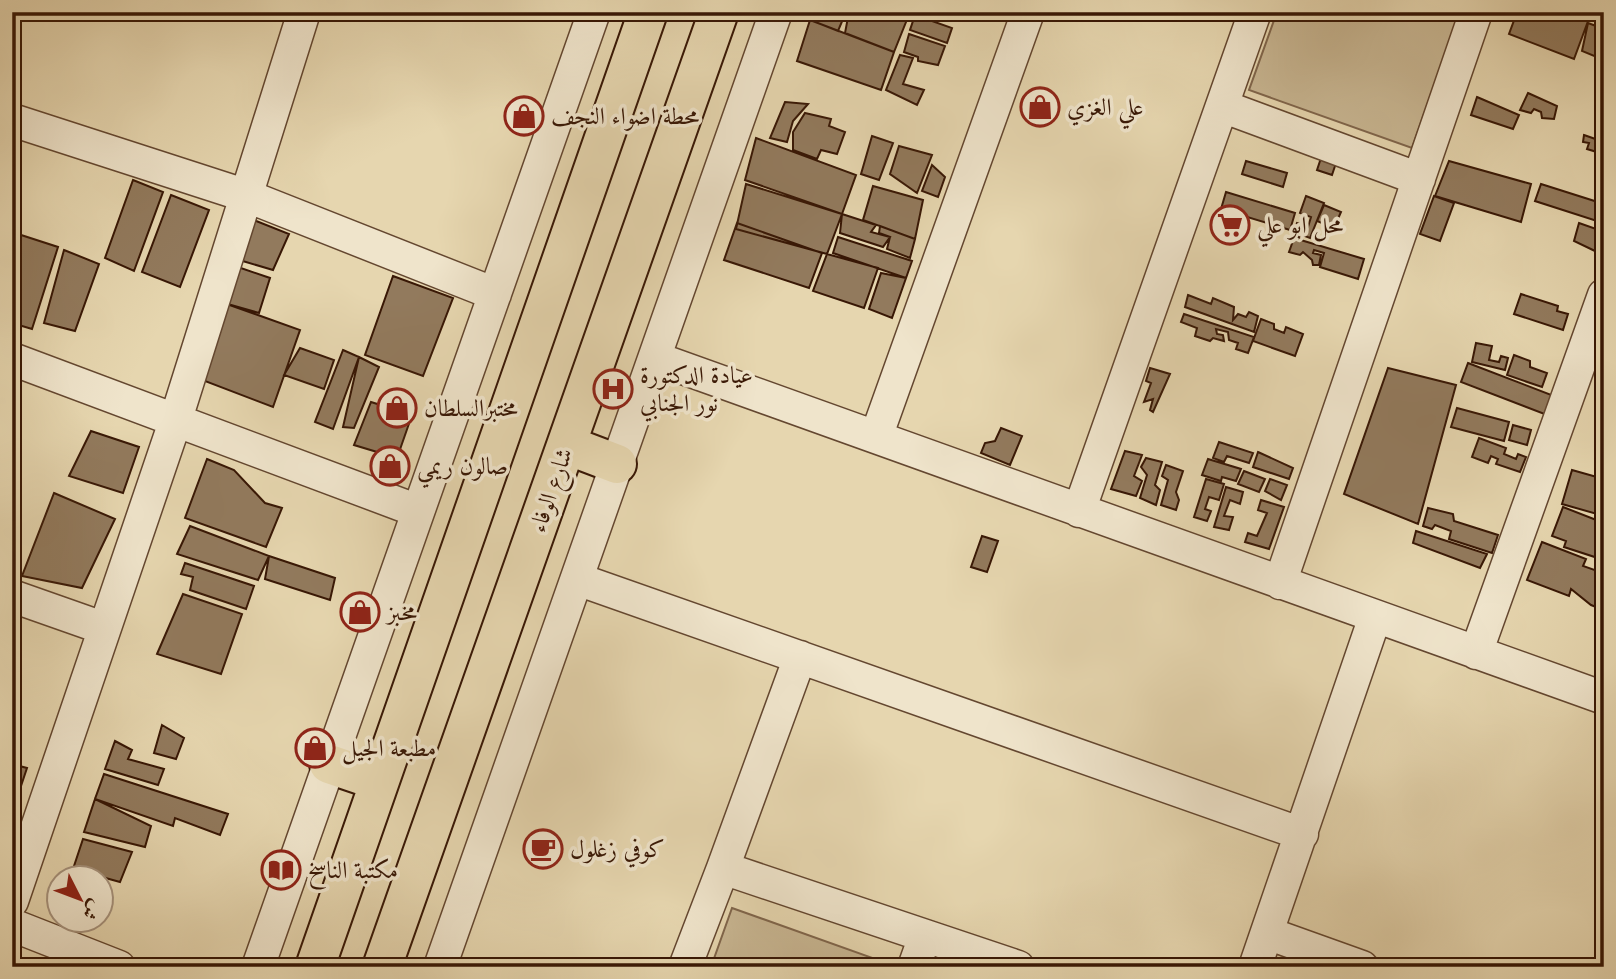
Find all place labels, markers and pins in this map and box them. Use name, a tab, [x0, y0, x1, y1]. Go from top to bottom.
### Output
shop icon: علي الغزي	[1019, 86, 1061, 128]
place label: علي الغزي	[1067, 91, 1144, 130]
shop icon: محطة اضواء النجف	[503, 95, 545, 137]
place label: محطة اضواء النجف	[551, 100, 700, 133]
supermarket icon: محل ابو علي	[1209, 204, 1251, 246]
place label: محل ابو علي	[1257, 209, 1344, 248]
place label: عيادة الدكتورة نور الجنابي	[640, 359, 753, 422]
hospital icon: عيادة الدكتورة نور الجنابي	[592, 368, 634, 410]
shop icon: مختبرالسلطان	[376, 387, 418, 429]
place label: مختبرالسلطان	[424, 392, 518, 425]
shop icon: صالون ريمي	[369, 445, 411, 487]
place label: صالون ريمي	[417, 450, 508, 489]
shop icon: مخبز	[339, 591, 381, 633]
place label: مخبز	[384, 596, 417, 629]
shop icon: مطبعة الجيل	[294, 727, 336, 769]
place label: مطبعة الجيل	[342, 732, 436, 765]
cafe icon: كوفي زغلول	[522, 828, 564, 870]
place label: كوفي زغلول	[570, 833, 665, 868]
library icon: مكتبة الناسخ	[260, 849, 302, 891]
place label: مكتبة الناسخ	[308, 854, 398, 890]

